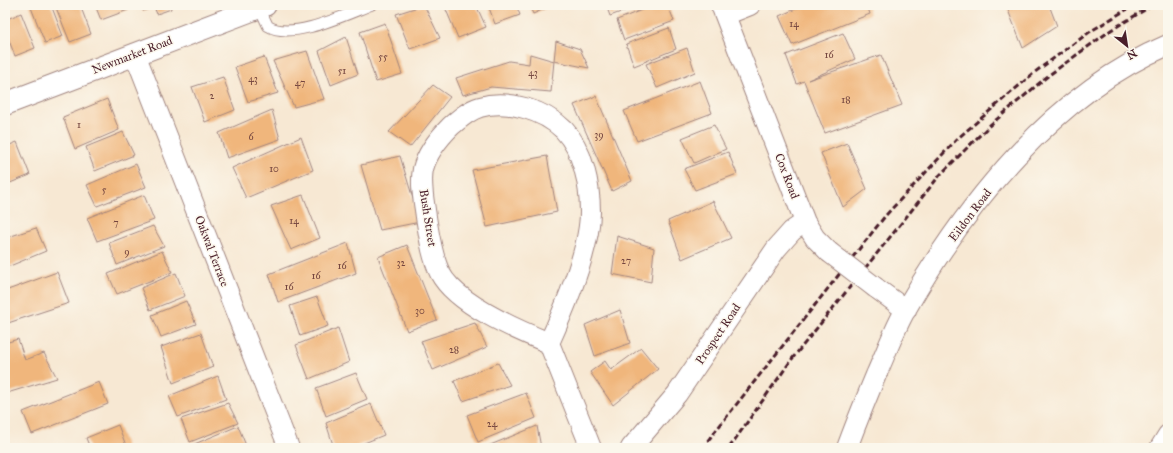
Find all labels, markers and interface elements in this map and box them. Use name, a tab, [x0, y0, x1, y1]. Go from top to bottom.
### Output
house number: 14	[789, 18, 799, 30]
north arrow	[1107, 26, 1147, 66]
street label: Newmarket Road	[90, 33, 174, 77]
text: N	[1124, 46, 1139, 63]
house number: 16	[824, 49, 834, 61]
house number: 55	[378, 51, 388, 63]
house number: 51	[338, 65, 346, 77]
house number: 43	[528, 67, 538, 79]
house number: 43	[248, 73, 258, 85]
house number: 47	[295, 77, 305, 89]
house number: 2	[210, 90, 215, 102]
house number: 18	[841, 94, 851, 106]
house number: 1	[77, 119, 81, 131]
house number: 39	[594, 129, 604, 141]
house number: 6	[248, 131, 254, 143]
street label: Cox Road	[772, 151, 802, 201]
house number: 10	[269, 163, 279, 175]
house number: 5	[102, 184, 107, 196]
street label: Eildon Road	[946, 186, 994, 244]
street label: Bush Street	[417, 188, 440, 248]
street label: Oakwal Terrace	[192, 214, 232, 288]
house number: 14	[289, 215, 299, 227]
house number: 7	[113, 217, 119, 229]
house number: 9	[124, 246, 130, 258]
house number: 27	[621, 255, 631, 267]
house number: 32	[397, 257, 406, 269]
house number: 16	[337, 260, 347, 272]
house number: 16	[311, 270, 321, 282]
house number: 16	[284, 281, 294, 293]
street label: Prospect Road	[693, 301, 743, 367]
house number: 30	[415, 305, 425, 317]
house number: 28	[449, 344, 459, 356]
house number: 24	[487, 418, 498, 430]

